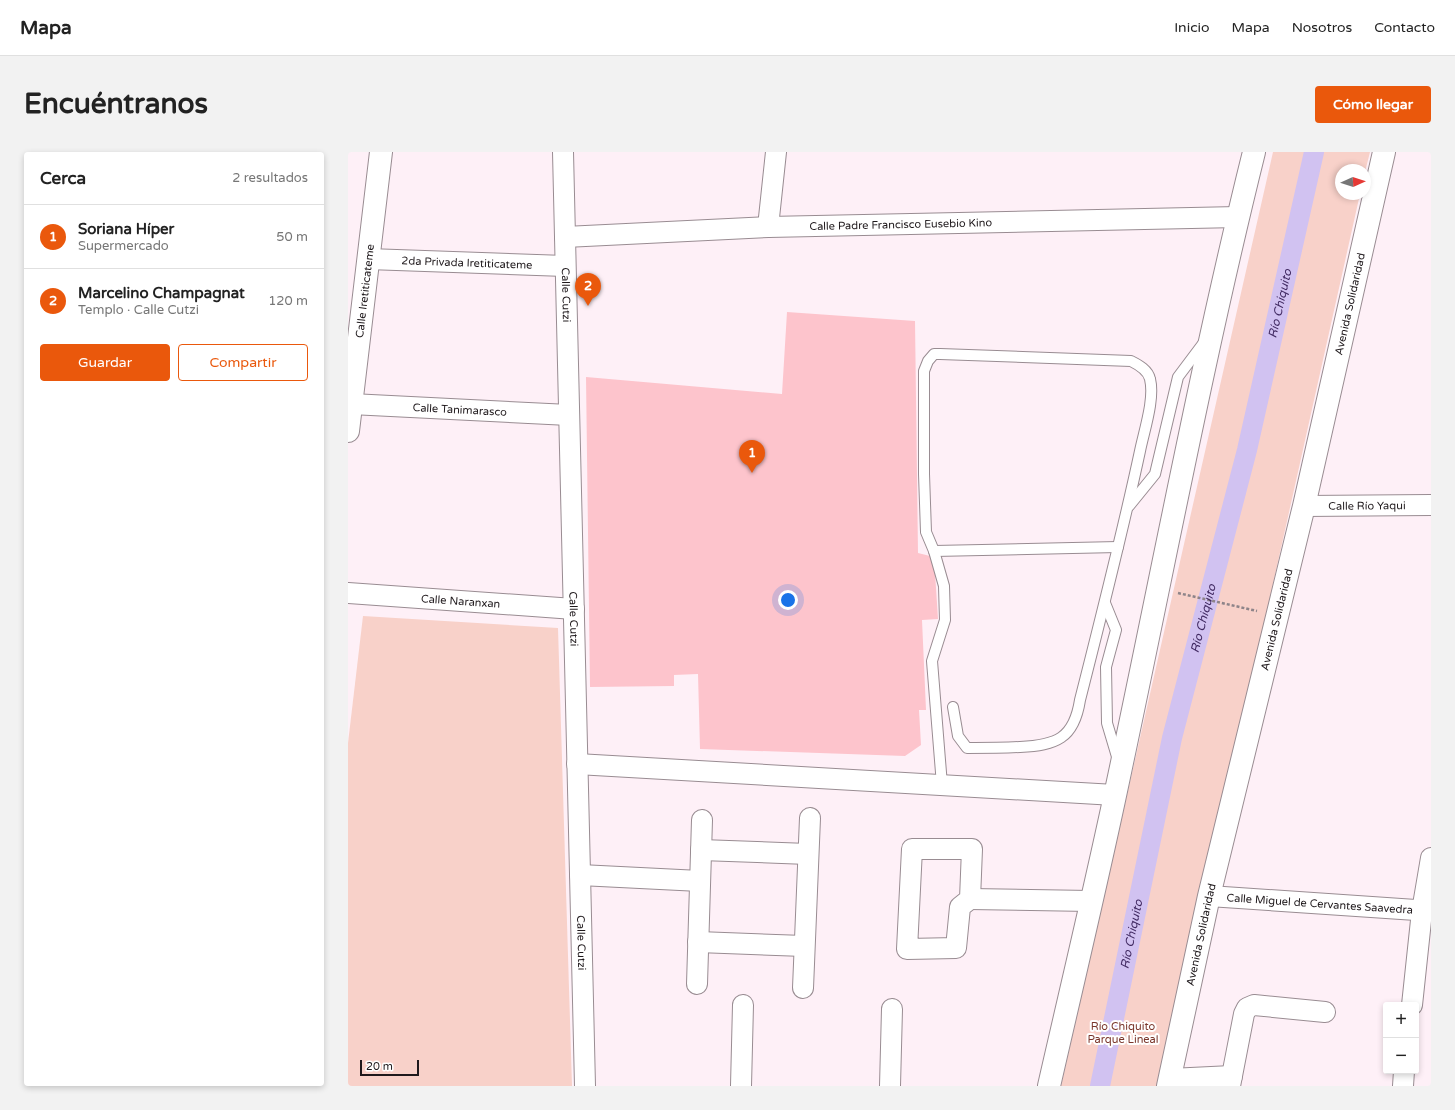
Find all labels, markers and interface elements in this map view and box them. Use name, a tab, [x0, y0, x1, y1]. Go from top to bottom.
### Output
text: Mapa	[20, 17, 72, 39]
text: Inicio	[1174, 19, 1210, 36]
text: Mapa	[1232, 19, 1270, 36]
text: Nosotros	[1292, 19, 1352, 36]
text: Contacto	[1374, 19, 1435, 36]
button: Cómo llegar	[1315, 86, 1431, 123]
text: Encuéntranos	[24, 87, 208, 121]
north arrow	[1335, 164, 1371, 200]
text: Cerca	[40, 168, 86, 189]
text: 2 resultados	[232, 170, 308, 186]
street label: Calle Padre Francisco Eusebio Kino	[809, 216, 992, 233]
text: Soriana Híper	[78, 220, 174, 238]
text: 1	[49, 229, 57, 245]
text: 50 m	[276, 229, 308, 245]
text: Supermercado	[78, 238, 169, 254]
street label: Calle Iretiticateme	[353, 243, 377, 339]
street label: Avenida Solidaridad	[1332, 252, 1368, 356]
street label: 2da Privada Iretiticateme	[401, 254, 533, 272]
street label: Calle Cutzi	[559, 267, 573, 323]
water label: Río Chiquito	[1265, 267, 1295, 339]
pin: 2	[575, 273, 601, 306]
text: Marcelino Champagnat	[78, 284, 245, 302]
text: 2	[49, 293, 57, 309]
text: 120 m	[268, 293, 308, 309]
text: Templo · Calle Cutzi	[78, 302, 199, 318]
button: Guardar	[40, 344, 170, 381]
button: Compartir	[178, 344, 308, 381]
street label: Calle Tanimarasco	[412, 401, 508, 419]
pin: 1	[739, 440, 765, 473]
street label: Calle Río Yaqui	[1328, 499, 1406, 513]
street label: Avenida Solidaridad	[1258, 567, 1296, 672]
water label: Río Chiquito	[1188, 582, 1219, 654]
your location	[778, 590, 798, 610]
street label: Calle Cutzi	[566, 591, 581, 647]
street label: Calle Naranxan	[421, 592, 501, 611]
street label: Avenida Solidaridad	[1184, 882, 1219, 987]
street label: Calle Miguel de Cervantes Saavedra	[1226, 891, 1413, 917]
water label: Río Chiquito	[1117, 898, 1146, 970]
street label: Calle Cutzi	[574, 915, 588, 971]
map controls	[1383, 1002, 1419, 1074]
button: +	[1383, 1002, 1419, 1038]
park label: Río Chiquito Parque Lineal	[1088, 1020, 1158, 1046]
button: −	[1383, 1038, 1419, 1074]
scale bar	[360, 1058, 419, 1077]
text: 20 m	[366, 1060, 393, 1073]

